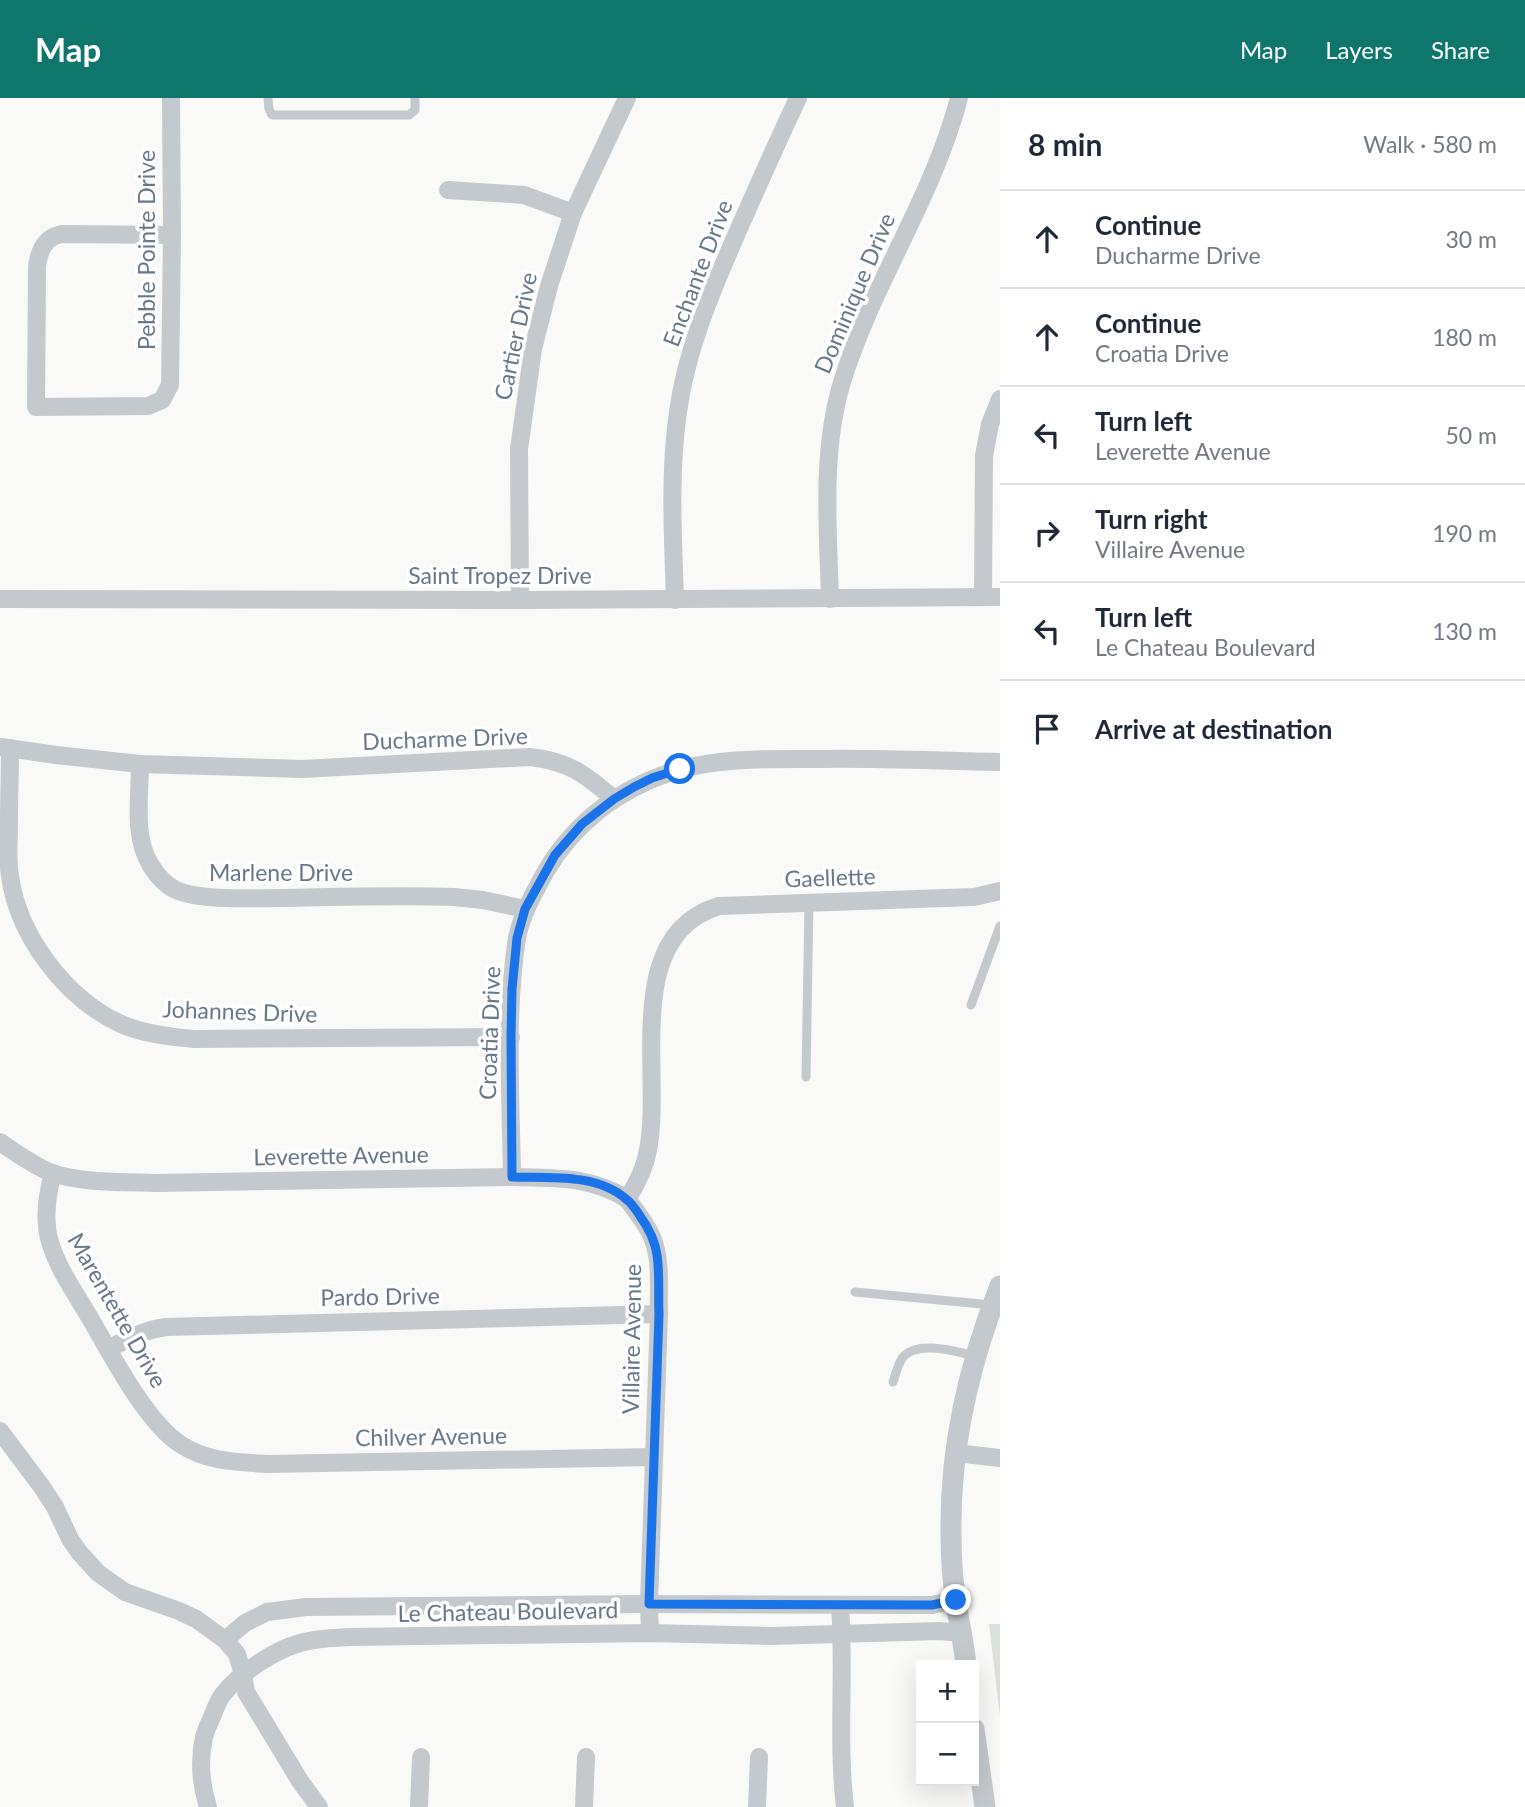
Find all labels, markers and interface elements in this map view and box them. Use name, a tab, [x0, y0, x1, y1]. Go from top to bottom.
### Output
text: Map	[35, 29, 101, 69]
text: Map	[1240, 35, 1287, 64]
text: Layers	[1325, 35, 1393, 64]
text: Share	[1431, 35, 1490, 64]
text: 8 min	[1028, 126, 1102, 162]
text: Walk · 580 m	[1363, 130, 1497, 158]
street label: Pebble Pointe Drive	[132, 150, 160, 350]
street label: Enchante Drive	[656, 196, 738, 350]
street label: Dominique Drive	[808, 208, 900, 378]
text: Continue	[1095, 209, 1201, 241]
icon: ahead	[1028, 220, 1066, 258]
text: 30 m	[1446, 225, 1497, 253]
text: Ducharme Drive	[1095, 241, 1261, 269]
street label: Cartier Drive	[488, 269, 542, 403]
text: Continue	[1095, 307, 1201, 339]
icon: ahead	[1028, 318, 1066, 356]
text: 180 m	[1432, 323, 1497, 351]
text: Croatia Drive	[1095, 339, 1229, 367]
text: Turn left	[1095, 405, 1192, 437]
icon: left	[1028, 416, 1066, 454]
text: 50 m	[1446, 421, 1497, 449]
text: Leverette Avenue	[1095, 437, 1271, 465]
text: Turn right	[1095, 503, 1208, 535]
icon: right	[1028, 514, 1066, 552]
text: 190 m	[1432, 519, 1497, 547]
text: Villaire Avenue	[1095, 535, 1245, 563]
street label: Saint Tropez Drive	[408, 561, 592, 589]
text: Turn left	[1095, 601, 1192, 633]
icon: left	[1028, 612, 1066, 650]
text: 130 m	[1432, 617, 1497, 645]
text: Le Chateau Boulevard	[1095, 633, 1316, 661]
icon: arrive	[1028, 710, 1066, 748]
text: Arrive at destination	[1095, 713, 1332, 745]
street label: Ducharme Drive	[362, 721, 528, 755]
route start	[664, 753, 695, 784]
street label: Marlene Drive	[209, 858, 353, 886]
street label: Gaellette	[784, 861, 876, 893]
street label: Croatia Drive	[473, 966, 505, 1100]
street label: Johannes Drive	[162, 994, 318, 1028]
street label: Leverette Avenue	[253, 1139, 429, 1171]
street label: Marentette Drive	[62, 1228, 174, 1392]
street label: Villaire Avenue	[616, 1264, 646, 1414]
street label: Pardo Drive	[320, 1281, 440, 1311]
street label: Chilver Avenue	[355, 1421, 507, 1451]
route end	[940, 1584, 971, 1615]
street label: Le Chateau Boulevard	[397, 1595, 619, 1627]
map controls	[916, 1660, 979, 1786]
button: +	[916, 1660, 979, 1723]
button: −	[916, 1723, 979, 1786]

